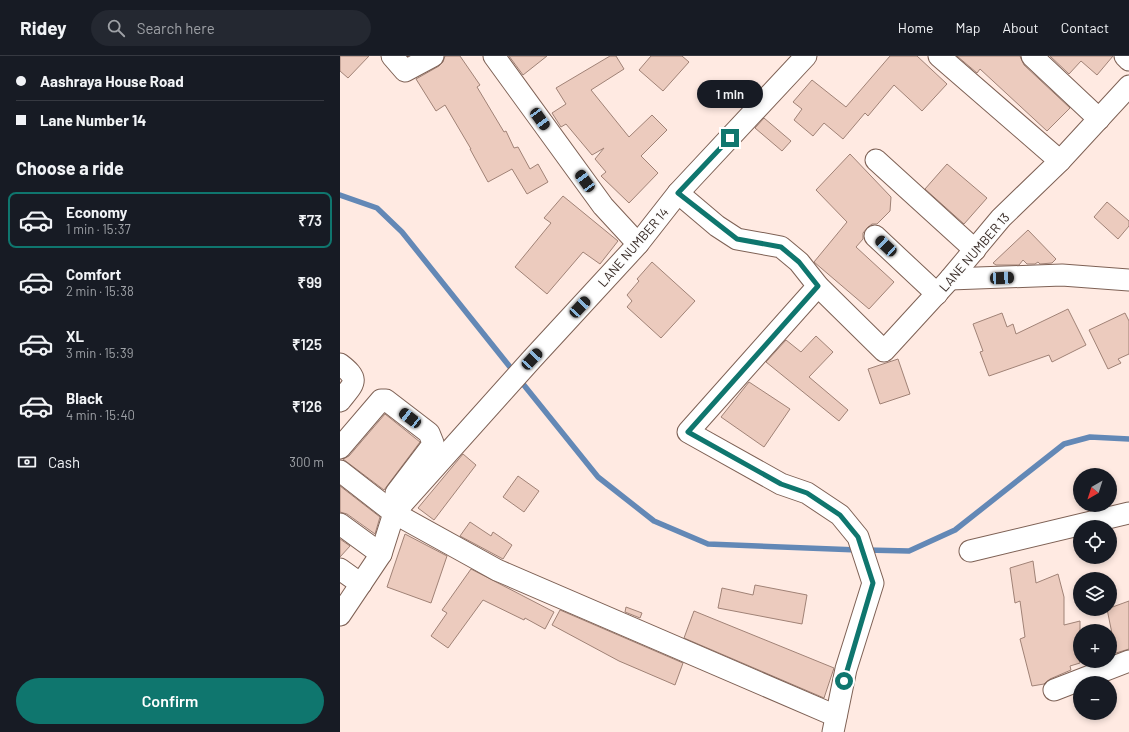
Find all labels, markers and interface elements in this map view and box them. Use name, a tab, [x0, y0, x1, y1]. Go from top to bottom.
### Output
search box	[91, 10, 371, 46]
text: Ridey	[20, 16, 67, 39]
icon: search	[105, 17, 127, 39]
text: Search here	[137, 19, 215, 37]
text: Home	[898, 19, 934, 36]
text: Map	[956, 19, 980, 36]
text: About	[1002, 19, 1039, 36]
text: Contact	[1061, 19, 1109, 36]
text: Aashraya House Road	[40, 72, 184, 90]
callout: 1 min	[697, 80, 763, 108]
text: 1 min	[716, 86, 744, 102]
car	[528, 106, 552, 132]
text: Lane Number 14	[40, 111, 146, 129]
route end	[721, 129, 739, 147]
text: Choose a ride	[16, 157, 124, 179]
car	[573, 168, 597, 194]
icon: car	[18, 202, 54, 238]
text: Economy	[66, 203, 127, 221]
street label: LANE NUMBER 14	[594, 204, 672, 290]
street label: LANE NUMBER 13	[935, 209, 1013, 295]
text: ₹73	[298, 211, 322, 229]
text: 1 min · 15:37	[66, 221, 131, 237]
car	[873, 233, 899, 259]
icon: car	[18, 264, 54, 300]
text: Comfort	[66, 265, 121, 283]
car	[990, 271, 1014, 285]
text: ₹99	[298, 273, 322, 291]
text: 2 min · 15:38	[66, 283, 134, 299]
car	[567, 294, 593, 320]
icon: car	[18, 326, 54, 362]
text: XL	[66, 327, 84, 345]
text: ₹125	[292, 335, 322, 353]
text: 3 min · 15:39	[66, 345, 133, 361]
car	[519, 346, 545, 372]
icon: car	[18, 388, 54, 424]
text: Black	[66, 389, 103, 407]
text: ₹126	[292, 397, 322, 415]
car	[397, 406, 423, 430]
text: 4 min · 15:40	[66, 407, 135, 423]
icon: cash	[16, 451, 38, 473]
text: Cash	[48, 453, 80, 471]
text: 300 m	[289, 454, 324, 470]
north arrow	[1073, 468, 1117, 512]
map controls	[1073, 468, 1117, 720]
button: locate	[1073, 520, 1117, 564]
button: layers	[1073, 572, 1117, 616]
button: +	[1073, 624, 1117, 668]
route start	[835, 672, 853, 690]
button: −	[1073, 676, 1117, 720]
button: Confirm	[16, 678, 324, 724]

